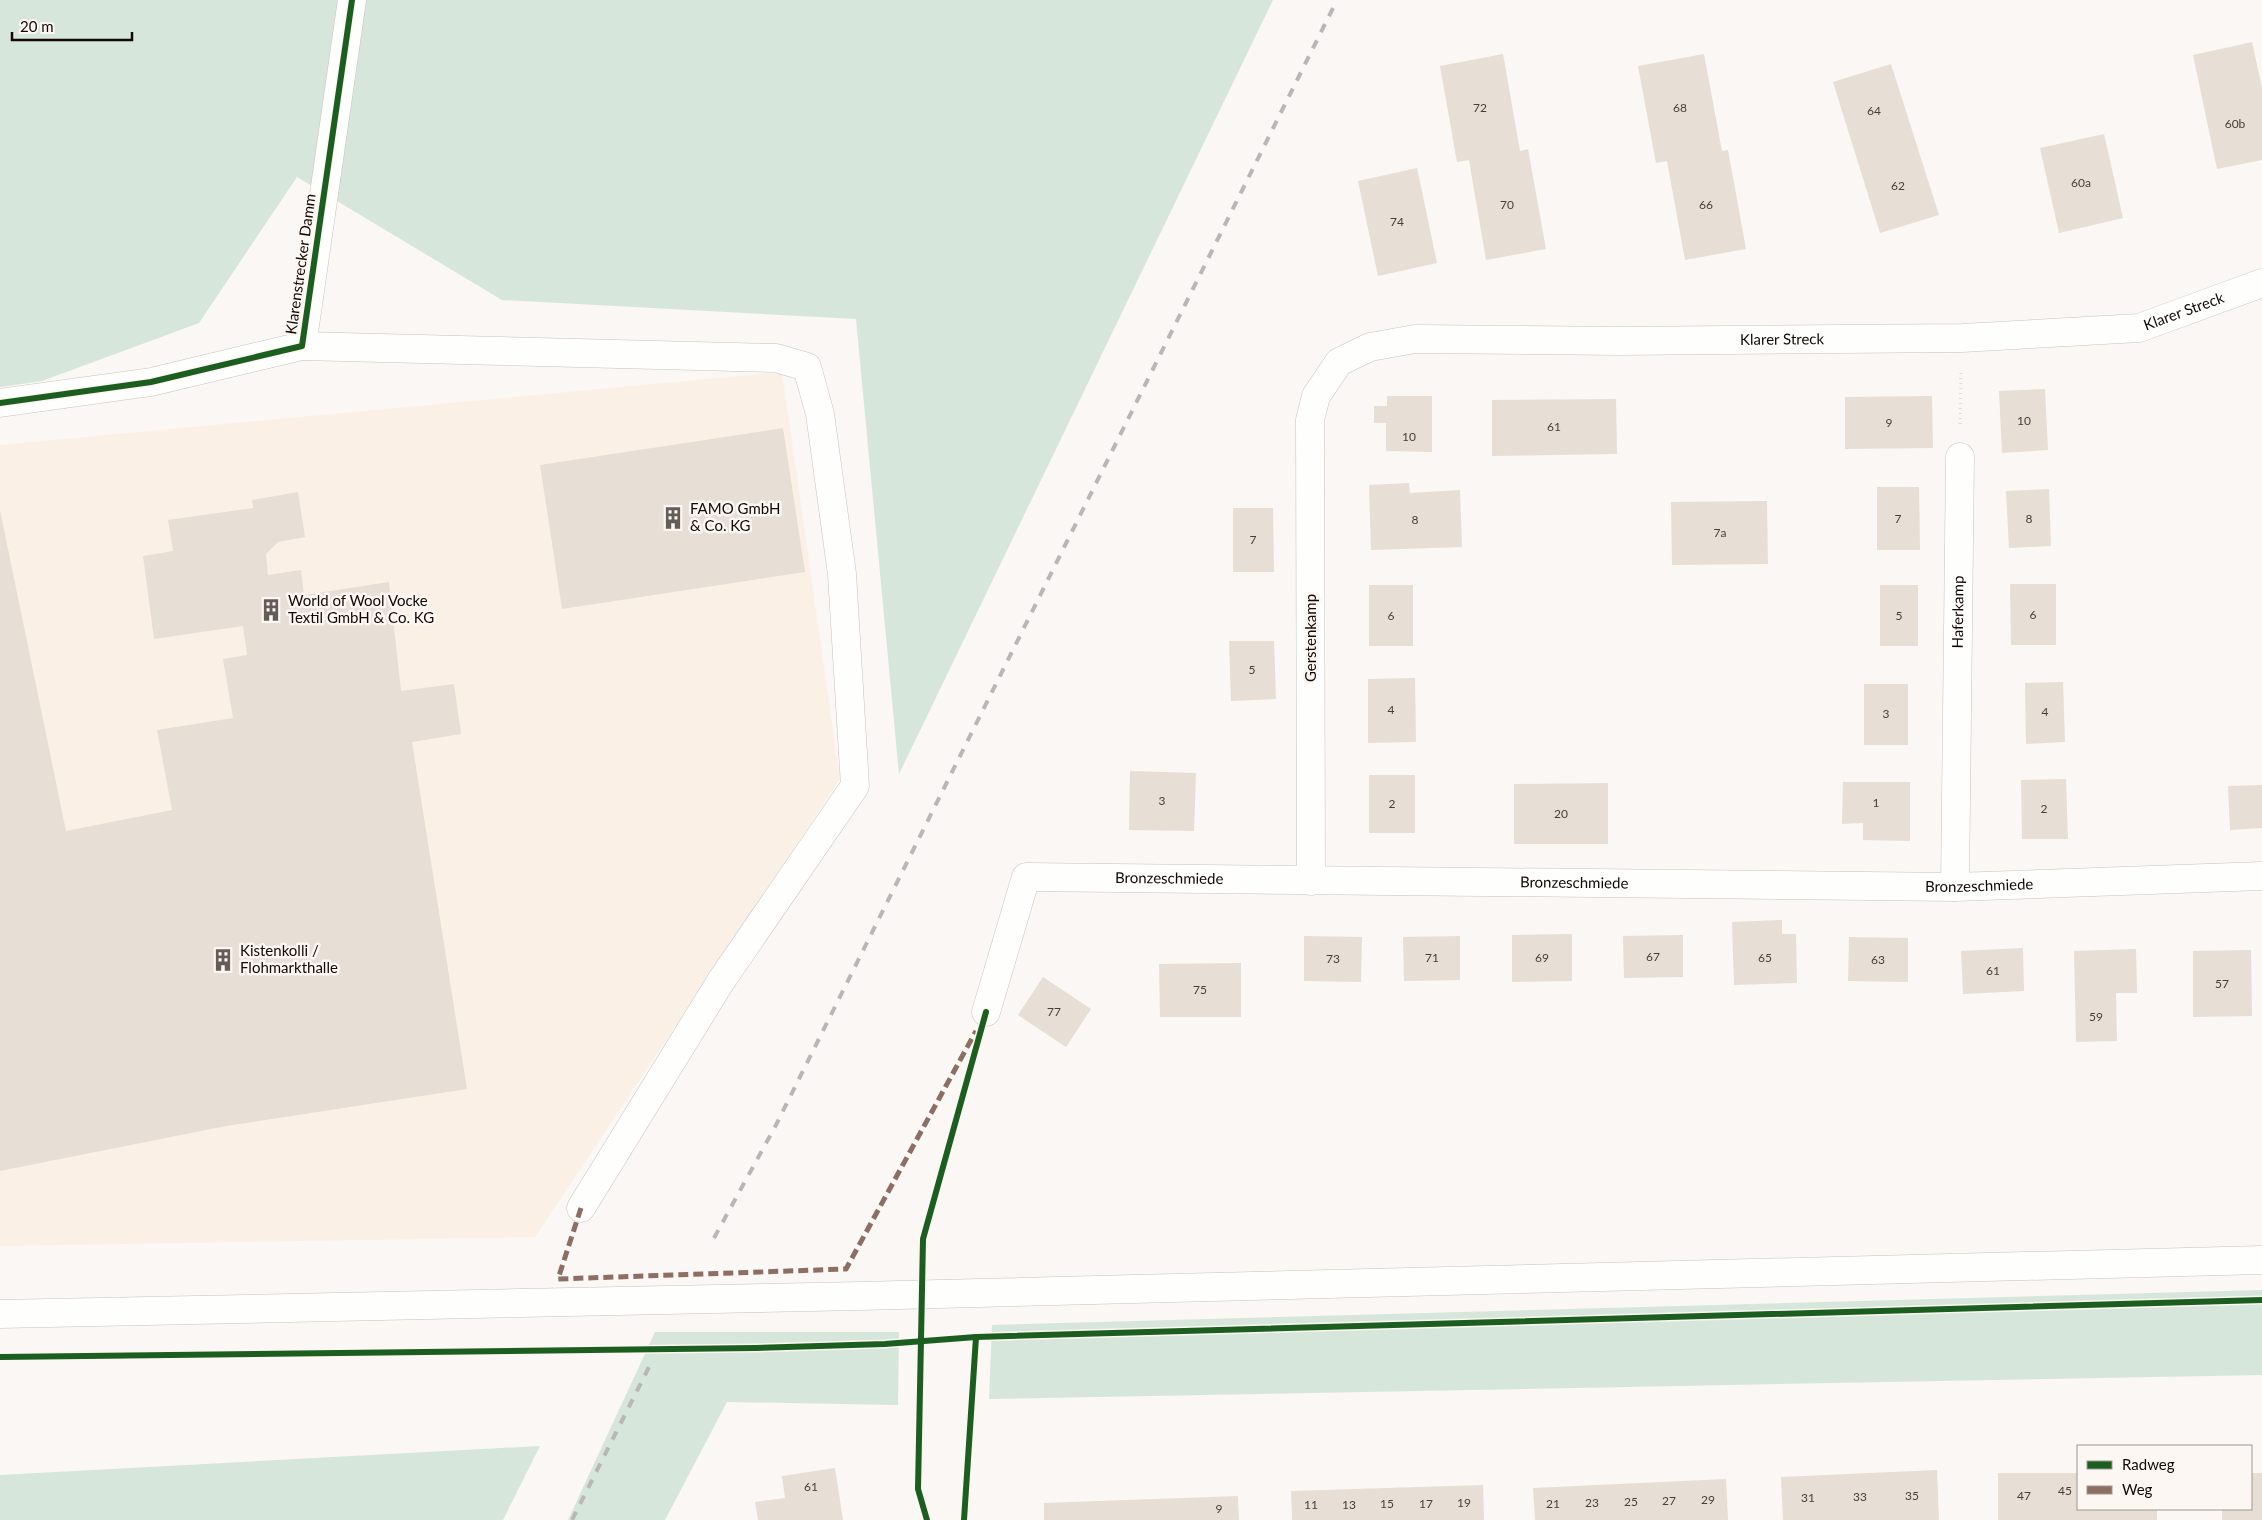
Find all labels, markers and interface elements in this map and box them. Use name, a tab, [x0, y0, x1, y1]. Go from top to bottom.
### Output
scale bar	[12, 10, 132, 42]
text: 20 m	[20, 17, 54, 35]
house number: 72	[1473, 100, 1487, 115]
house number: 68	[1673, 100, 1687, 115]
house number: 64	[1867, 103, 1881, 118]
house number: 60b	[2225, 116, 2246, 131]
house number: 60a	[2071, 175, 2091, 190]
house number: 62	[1891, 178, 1905, 193]
street label: Klarenstrecker Damm	[281, 192, 319, 335]
house number: 70	[1500, 197, 1514, 212]
house number: 66	[1699, 197, 1713, 212]
house number: 74	[1390, 214, 1404, 229]
street label: Klarer Streck	[2141, 288, 2226, 334]
street label: Klarer Streck	[1740, 329, 1825, 348]
house number: 10	[2017, 413, 2031, 428]
house number: 9	[1886, 415, 1893, 430]
house number: 61	[1547, 419, 1561, 434]
house number: 10	[1402, 429, 1416, 444]
place label: FAMO GmbH & Co. KG	[690, 499, 780, 534]
building icon: FAMO GmbH & Co. KG	[660, 505, 686, 531]
house number: 7	[1895, 511, 1902, 526]
house number: 8	[2026, 511, 2033, 526]
house number: 8	[1412, 512, 1419, 527]
house number: 7a	[1714, 525, 1726, 540]
house number: 7	[1250, 532, 1257, 547]
street label: Haferkamp	[1948, 575, 1967, 649]
place label: World of Wool Vocke Textil GmbH & Co. KG	[288, 591, 434, 626]
street label: Gerstenkamp	[1301, 594, 1319, 682]
building icon: World of Wool Vocke Textil GmbH & Co. KG	[258, 597, 284, 623]
house number: 6	[2030, 607, 2037, 622]
house number: 6	[1388, 608, 1395, 623]
house number: 5	[1896, 608, 1903, 623]
house number: 5	[1249, 662, 1256, 677]
house number: 4	[1388, 702, 1395, 717]
house number: 4	[2042, 704, 2049, 719]
house number: 3	[1883, 706, 1890, 721]
house number: 3	[1159, 793, 1166, 808]
house number: 1	[1873, 795, 1880, 810]
house number: 2	[1389, 796, 1396, 811]
house number: 2	[2041, 801, 2048, 816]
house number: 20	[1554, 806, 1568, 821]
street label: Bronzeschmiede	[1115, 868, 1224, 887]
street label: Bronzeschmiede	[1520, 872, 1629, 891]
street label: Bronzeschmiede	[1925, 874, 2034, 895]
place label: Kistenkolli / Flohmarkthalle	[240, 941, 338, 976]
building icon: Kistenkolli / Flohmarkthalle	[210, 947, 236, 973]
house number: 67	[1646, 949, 1660, 964]
house number: 71	[1425, 950, 1439, 965]
house number: 69	[1535, 950, 1549, 965]
house number: 65	[1758, 950, 1772, 965]
house number: 73	[1326, 951, 1340, 966]
house number: 63	[1871, 952, 1885, 967]
house number: 61	[1986, 963, 2000, 978]
house number: 57	[2215, 976, 2229, 991]
house number: 75	[1193, 982, 1207, 997]
house number: 77	[1047, 1004, 1061, 1019]
house number: 59	[2089, 1009, 2103, 1024]
legend	[2077, 1445, 2252, 1510]
text: Radweg	[2122, 1455, 2175, 1473]
house number: 61	[804, 1479, 818, 1494]
text: Weg	[2122, 1480, 2153, 1498]
house number: 45	[2058, 1483, 2072, 1498]
house number: 35	[1905, 1488, 1919, 1503]
house number: 47	[2017, 1488, 2031, 1503]
house number: 33	[1853, 1489, 1867, 1504]
house number: 31	[1801, 1490, 1815, 1505]
house number: 29	[1701, 1492, 1715, 1507]
house number: 27	[1662, 1493, 1676, 1508]
house number: 25	[1624, 1494, 1638, 1509]
house number: 19	[1457, 1495, 1471, 1510]
house number: 23	[1585, 1495, 1599, 1510]
house number: 15	[1380, 1496, 1394, 1511]
house number: 17	[1419, 1496, 1433, 1511]
house number: 21	[1546, 1496, 1560, 1511]
house number: 11	[1304, 1497, 1318, 1512]
house number: 13	[1342, 1497, 1356, 1512]
house number: 9	[1216, 1501, 1223, 1516]

